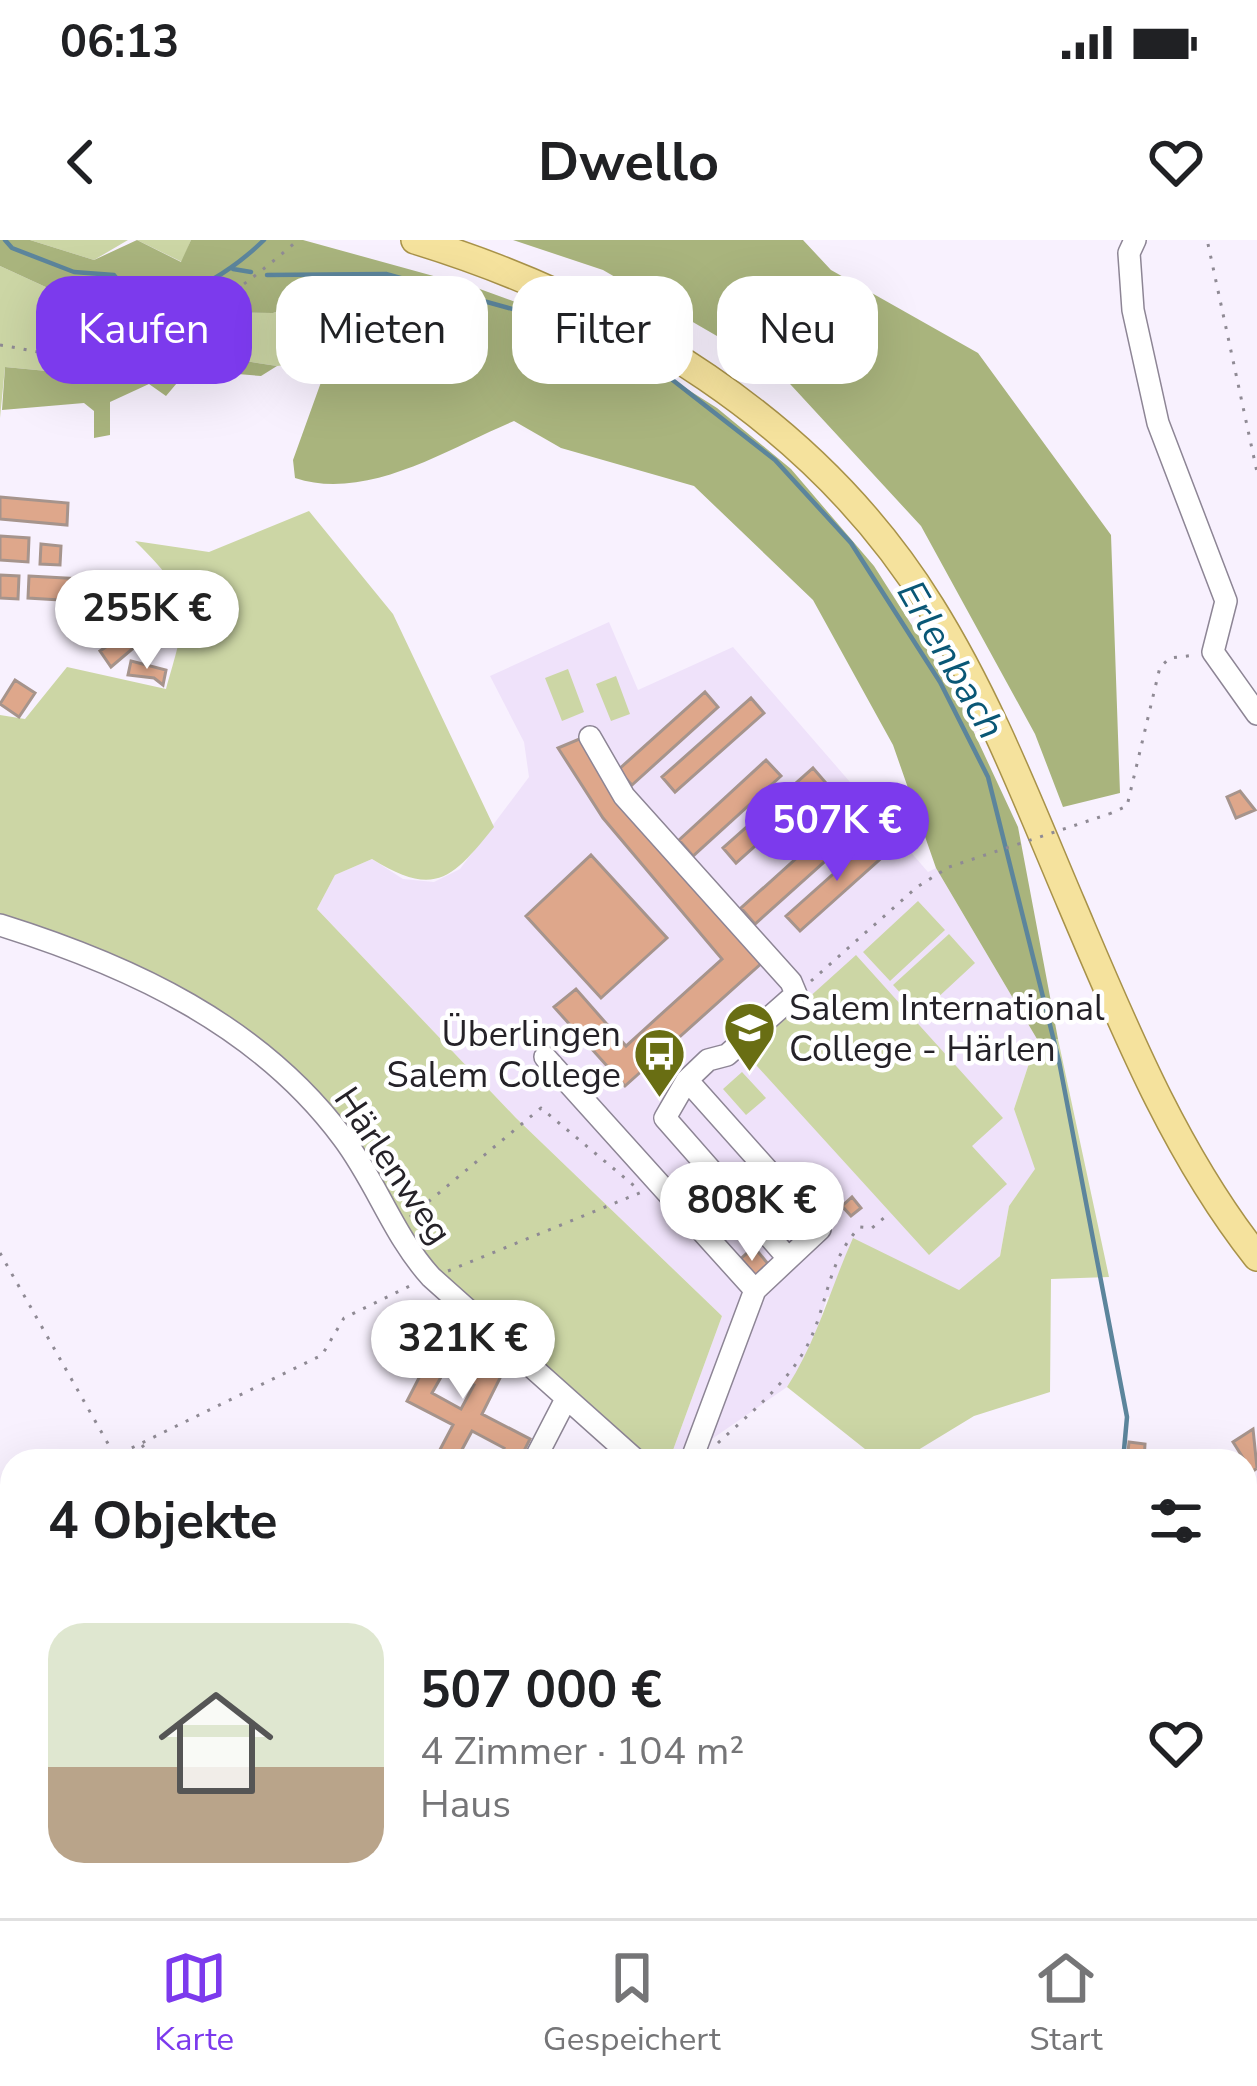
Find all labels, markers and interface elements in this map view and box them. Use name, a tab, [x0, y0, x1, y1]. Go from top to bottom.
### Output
text: 06:13	[60, 12, 179, 73]
text: Dwello	[538, 125, 719, 199]
icon: back	[48, 129, 114, 195]
icon: heart	[1143, 129, 1209, 195]
chip: Kaufen	[36, 276, 252, 384]
chip: Mieten	[276, 276, 488, 384]
chip: Filter	[512, 276, 693, 384]
chip: Neu	[717, 276, 878, 384]
pin: 255K €	[49, 570, 245, 672]
water label: Erlenbach	[884, 571, 1017, 749]
text: 255K €	[82, 582, 212, 635]
pin: 507K €	[739, 782, 935, 884]
text: 507K €	[772, 794, 902, 847]
place label: Salem International College - Härlen	[789, 984, 1105, 1074]
school or university icon: Salem International College - Härlen	[722, 1000, 778, 1074]
place label: Überlingen Salem College	[387, 1010, 621, 1100]
bus stop icon: Überlingen Salem College	[632, 1026, 688, 1100]
street label: Härlenweg	[322, 1078, 463, 1254]
pin: 808K €	[654, 1162, 850, 1264]
text: 808K €	[687, 1174, 817, 1227]
pin: 321K €	[365, 1300, 561, 1402]
text: 321K €	[398, 1312, 528, 1365]
text: 4 Objekte	[48, 1486, 277, 1556]
icon: filters	[1143, 1488, 1209, 1554]
text: 507 000 €	[420, 1655, 662, 1725]
icon: home	[144, 1671, 288, 1815]
icon: heart	[1143, 1710, 1209, 1776]
text: 4 Zimmer · 104 m²	[420, 1725, 744, 1778]
text: Haus	[420, 1778, 511, 1831]
tab: Karte	[154, 1945, 234, 2062]
tab: Gespeichert	[543, 1945, 720, 2062]
tab: Start	[1029, 1945, 1103, 2062]

